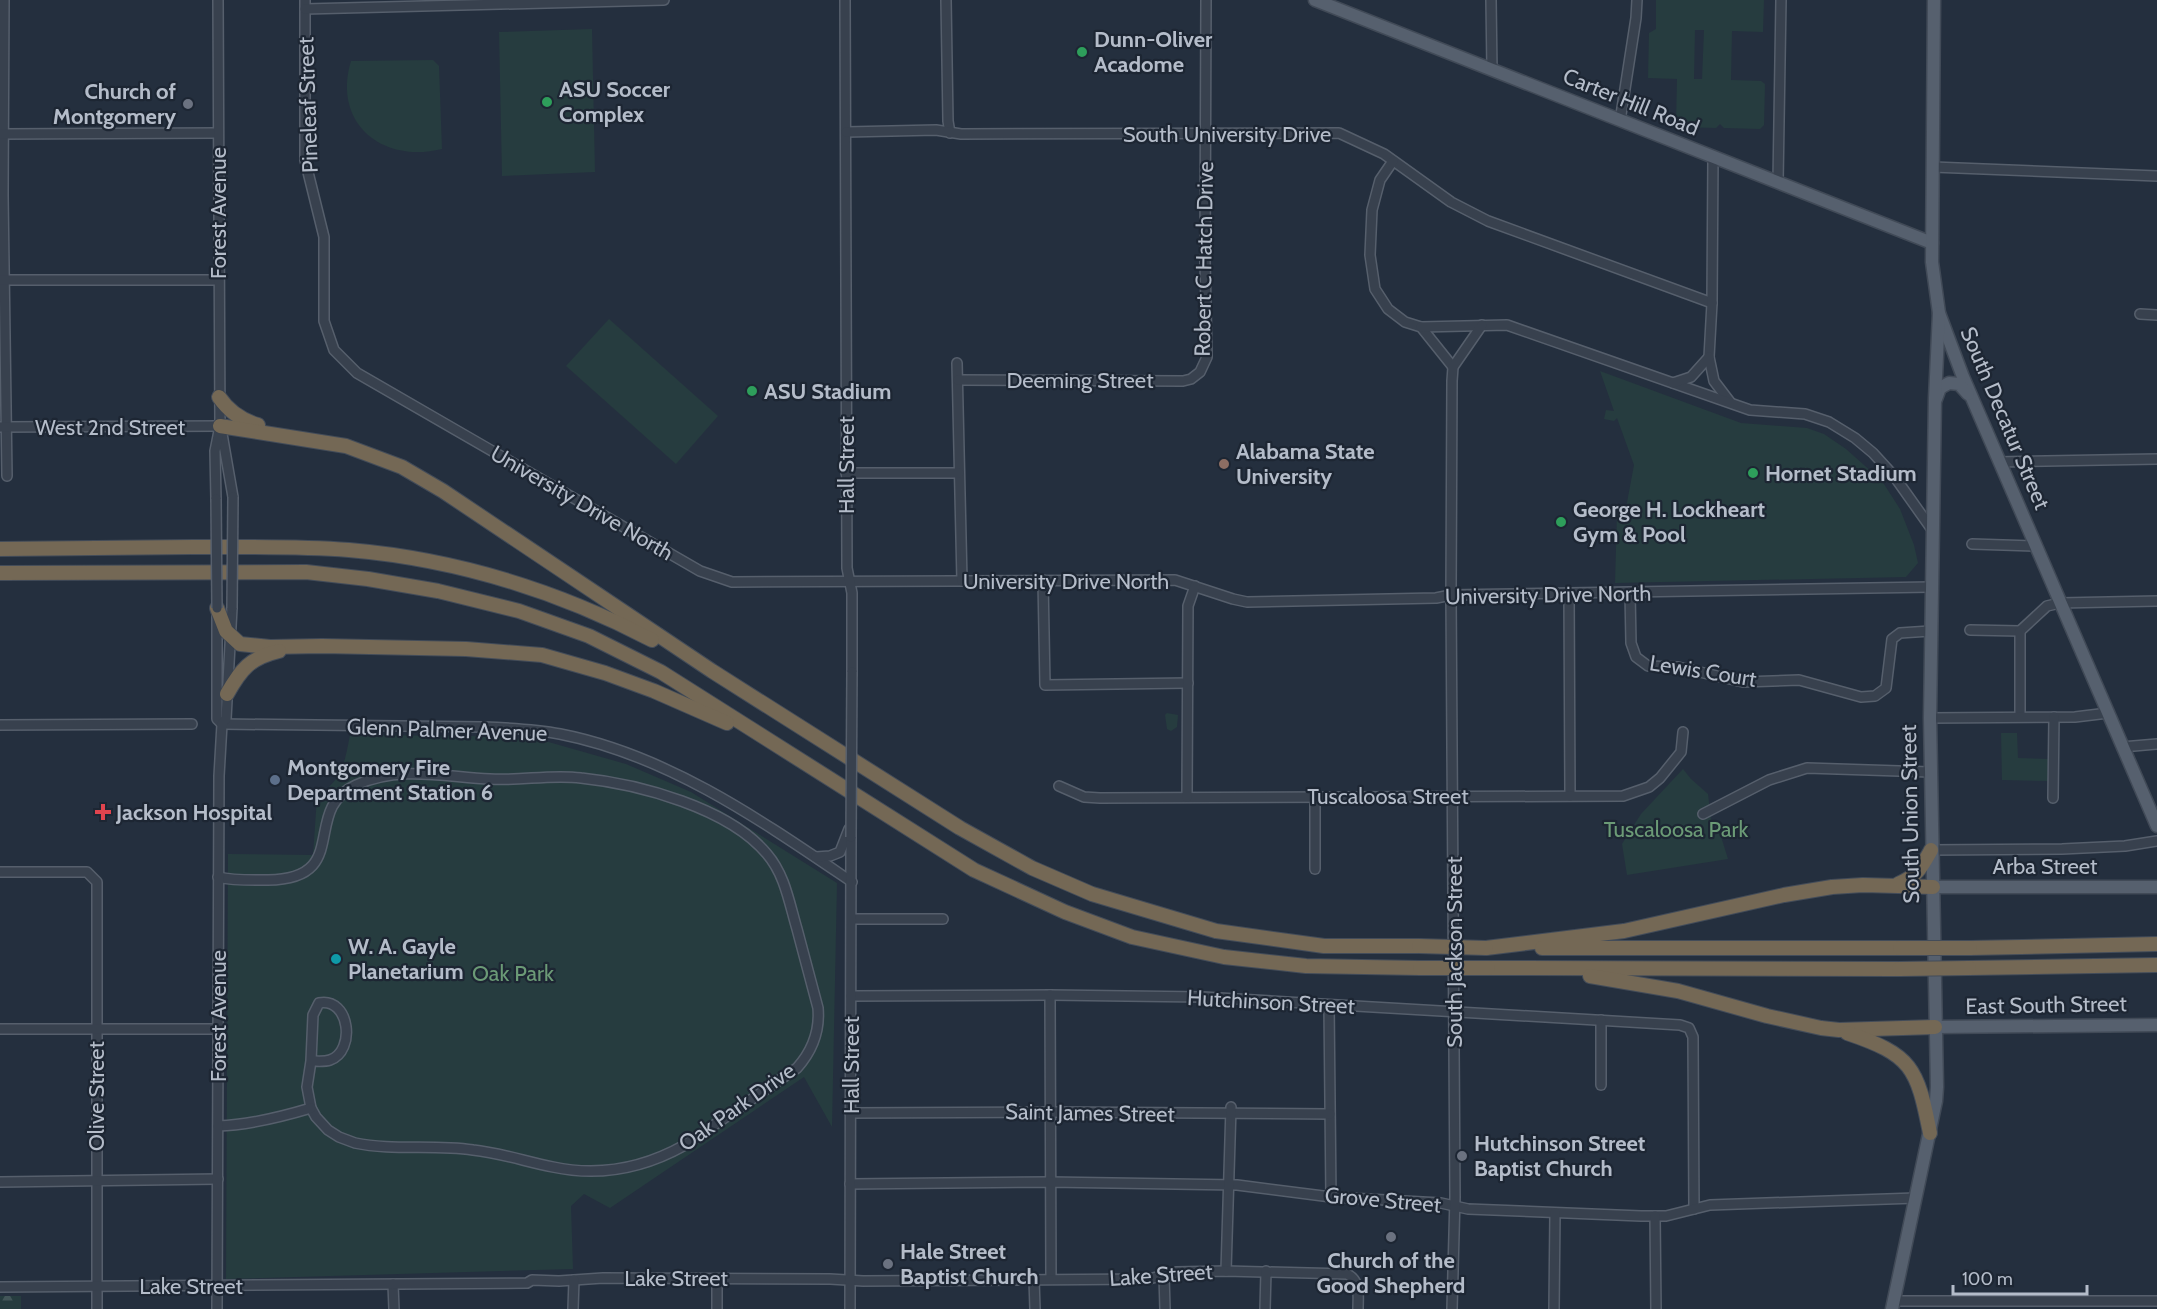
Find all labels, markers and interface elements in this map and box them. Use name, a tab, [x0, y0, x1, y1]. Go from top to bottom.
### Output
place label: Dunn-Oliver Acadome	[1094, 26, 1213, 78]
street label: Pineleaf Street	[292, 36, 324, 174]
marker: Dunn-Oliver Acadome	[1075, 45, 1089, 59]
street label: Carter Hill Road	[1559, 62, 1703, 142]
place label: ASU Soccer Complex	[559, 76, 671, 128]
place label: Church of Montgomery	[53, 78, 177, 130]
marker: ASU Soccer Complex	[540, 95, 554, 109]
marker: Church of Montgomery	[181, 97, 195, 111]
street label: South University Drive	[1123, 121, 1331, 148]
street label: Forest Avenue	[205, 147, 232, 279]
street label: Robert C Hatch Drive	[1189, 161, 1219, 357]
street label: South Decatur Street	[1954, 323, 2056, 514]
street label: Deeming Street	[1006, 367, 1154, 394]
place label: ASU Stadium	[764, 378, 891, 405]
marker: ASU Stadium	[745, 384, 759, 398]
street label: West 2nd Street	[35, 414, 186, 441]
street label: Hall Street	[833, 416, 860, 514]
place label: Alabama State University	[1236, 438, 1375, 490]
street label: University Drive North	[486, 440, 678, 566]
marker: Alabama State University	[1217, 457, 1231, 471]
place label: Hornet Stadium	[1765, 460, 1917, 487]
marker: Hornet Stadium	[1746, 466, 1760, 480]
place label: George H. Lockheart Gym & Pool	[1573, 496, 1765, 548]
marker: George H. Lockheart Gym & Pool	[1554, 515, 1568, 529]
street label: University Drive North	[963, 568, 1169, 595]
street label: University Drive North	[1445, 580, 1651, 610]
street label: Lewis Court	[1648, 649, 1759, 693]
street label: Glenn Palmer Avenue	[346, 713, 548, 747]
street label: South Union Street	[1895, 724, 1925, 904]
place label: Montgomery Fire Department Station 6	[287, 754, 493, 806]
marker: Montgomery Fire Department Station 6	[268, 773, 282, 787]
street label: Tuscaloosa Street	[1307, 783, 1469, 810]
place label: Jackson Hospital	[115, 799, 273, 826]
marker: Jackson Hospital	[94, 803, 112, 821]
park label: Tuscaloosa Park	[1604, 816, 1748, 843]
street label: Arba Street	[1993, 853, 2098, 880]
street label: South Jackson Street	[1441, 856, 1468, 1048]
place label: W. A. Gayle Planetarium	[348, 933, 464, 985]
street label: Forest Avenue	[205, 950, 232, 1082]
marker: W. A. Gayle Planetarium	[329, 952, 343, 966]
park label: Oak Park	[472, 960, 554, 987]
street label: Hutchinson Street	[1186, 984, 1356, 1020]
street label: East South Street	[1965, 990, 2128, 1020]
street label: Hall Street	[838, 1016, 865, 1114]
street label: Olive Street	[83, 1040, 110, 1151]
street label: Oak Park Drive	[674, 1057, 800, 1157]
street label: Saint James Street	[1005, 1098, 1176, 1128]
place label: Hutchinson Street Baptist Church	[1474, 1130, 1646, 1182]
marker: Hutchinson Street Baptist Church	[1455, 1149, 1469, 1163]
street label: Grove Street	[1324, 1181, 1443, 1219]
marker: Church of the Good Shepherd	[1384, 1230, 1398, 1244]
place label: Hale Street Baptist Church	[900, 1238, 1039, 1290]
place label: Church of the Good Shepherd	[1317, 1247, 1465, 1299]
marker: Hale Street Baptist Church	[881, 1257, 895, 1271]
street label: Lake Street	[1108, 1258, 1214, 1292]
scale bar	[1953, 1258, 2086, 1296]
street label: Lake Street	[624, 1265, 728, 1292]
text: 100 m	[1962, 1268, 2013, 1290]
street label: Lake Street	[139, 1273, 243, 1300]

